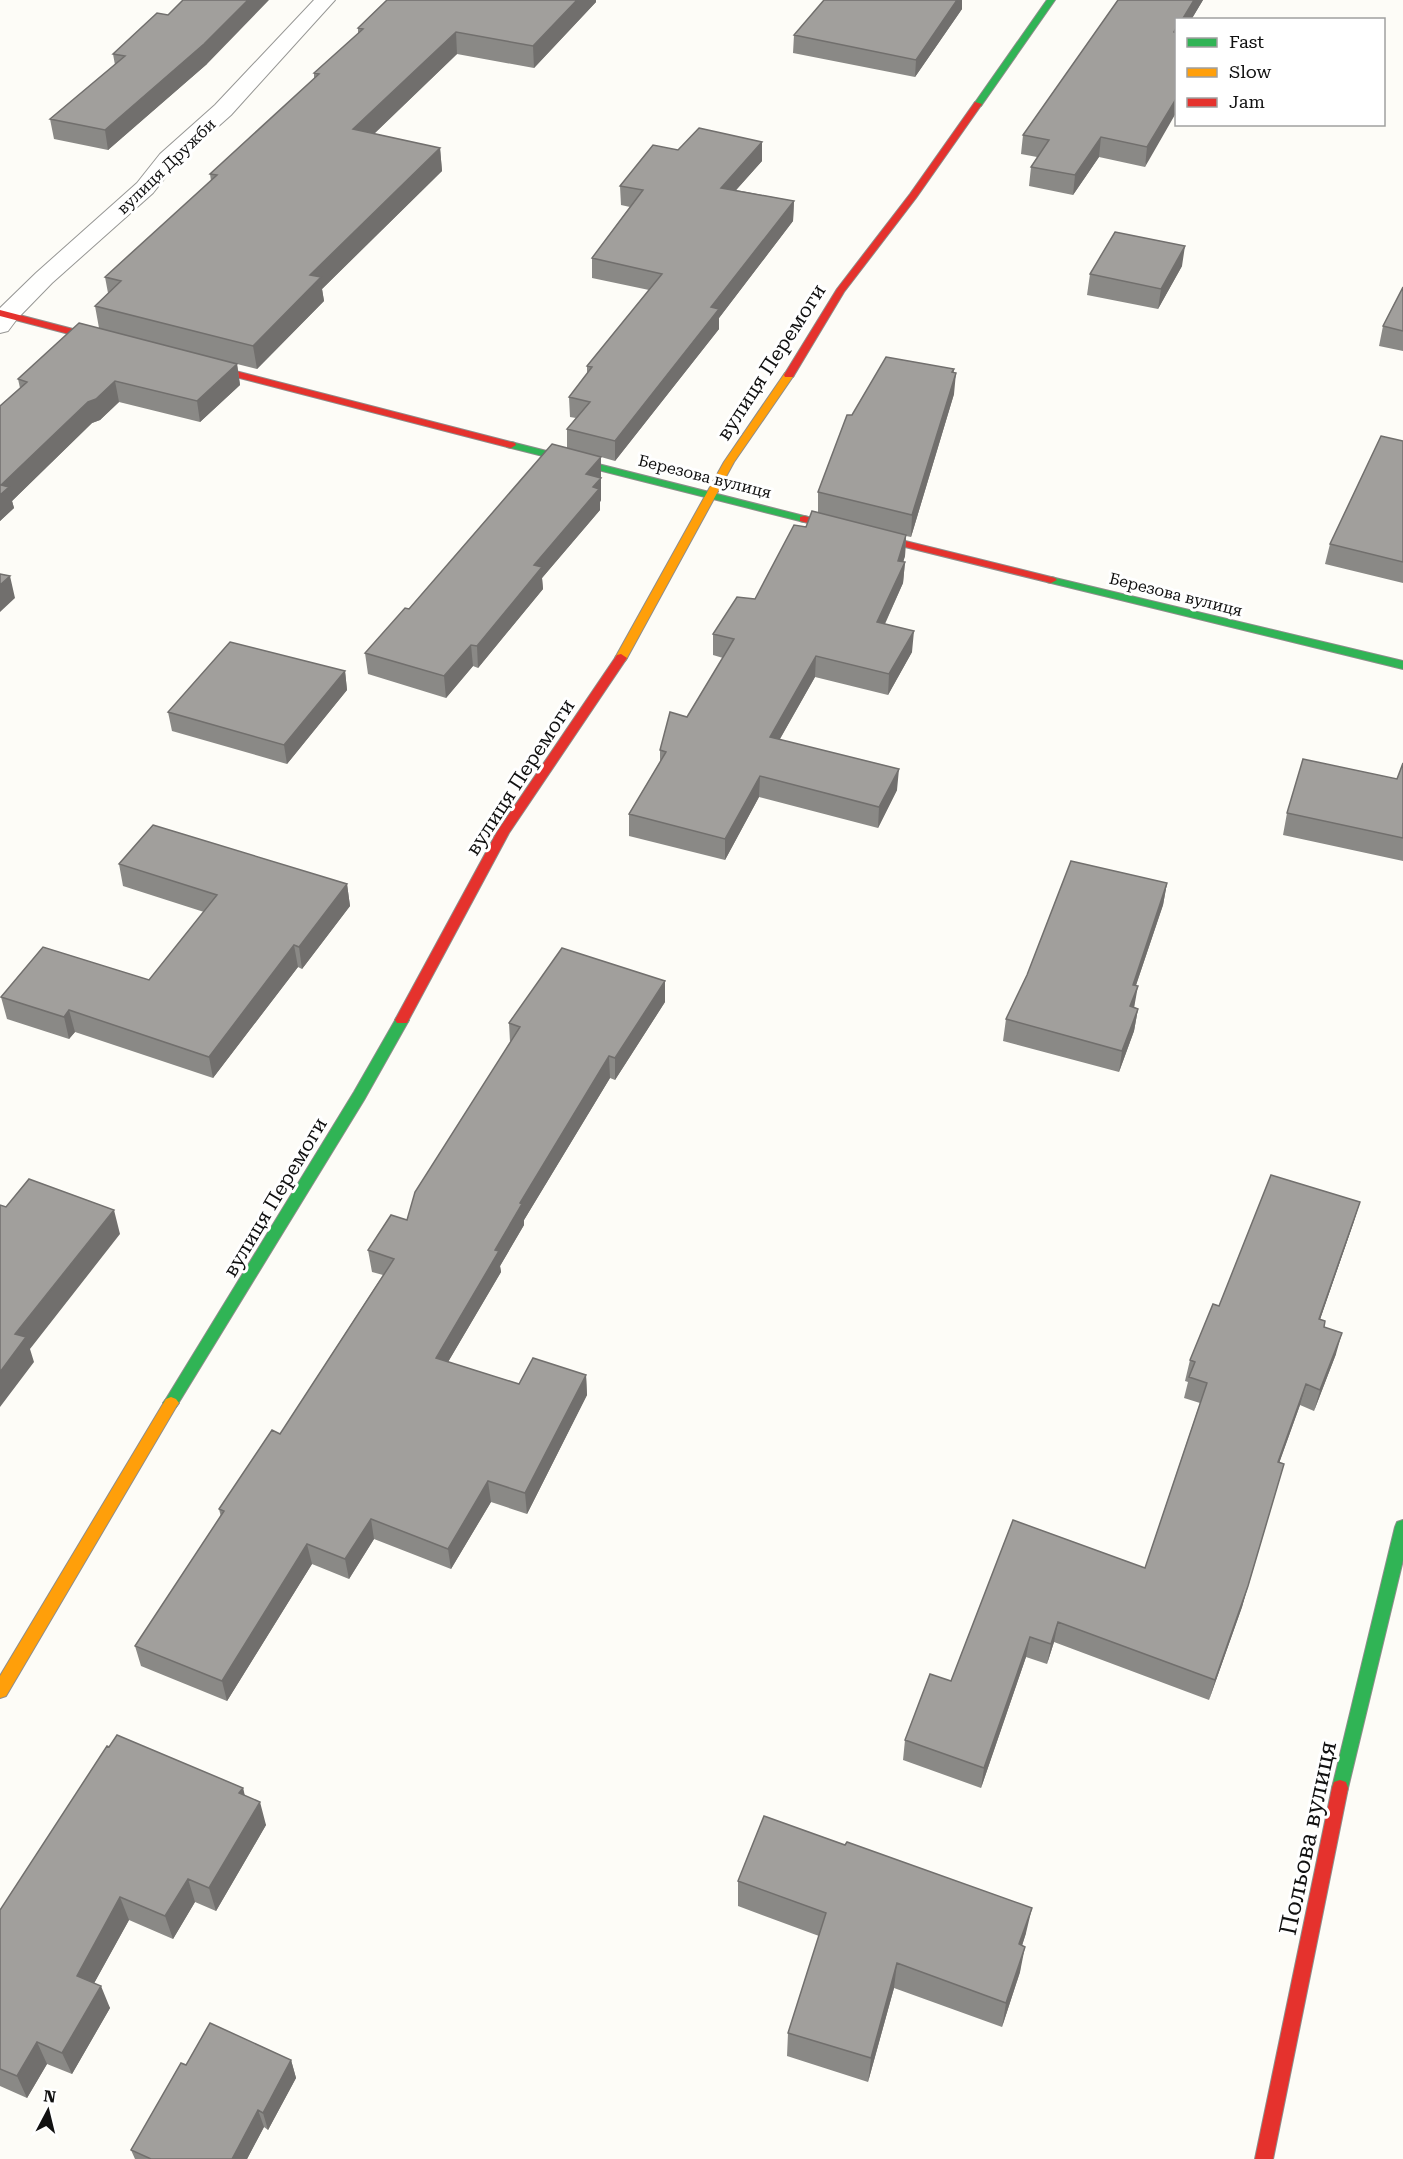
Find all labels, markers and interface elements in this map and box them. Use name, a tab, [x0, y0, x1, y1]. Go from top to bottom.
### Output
legend	[1175, 18, 1385, 126]
text: Fast	[1229, 31, 1264, 52]
text: Slow	[1229, 61, 1271, 82]
text: Jam	[1229, 91, 1265, 112]
street label: вулиця Дружби	[113, 114, 220, 218]
street label: вулиця Перемоги	[712, 279, 830, 445]
street label: Березова вулиця	[636, 451, 773, 502]
street label: Березова вулиця	[1107, 569, 1244, 620]
street label: вулиця Перемоги	[461, 694, 579, 860]
street label: вулиця Перемоги	[218, 1113, 332, 1281]
street label: Польова вулиця	[1274, 1739, 1342, 1937]
north arrow	[18, 2081, 78, 2141]
text: N	[42, 2086, 57, 2107]

